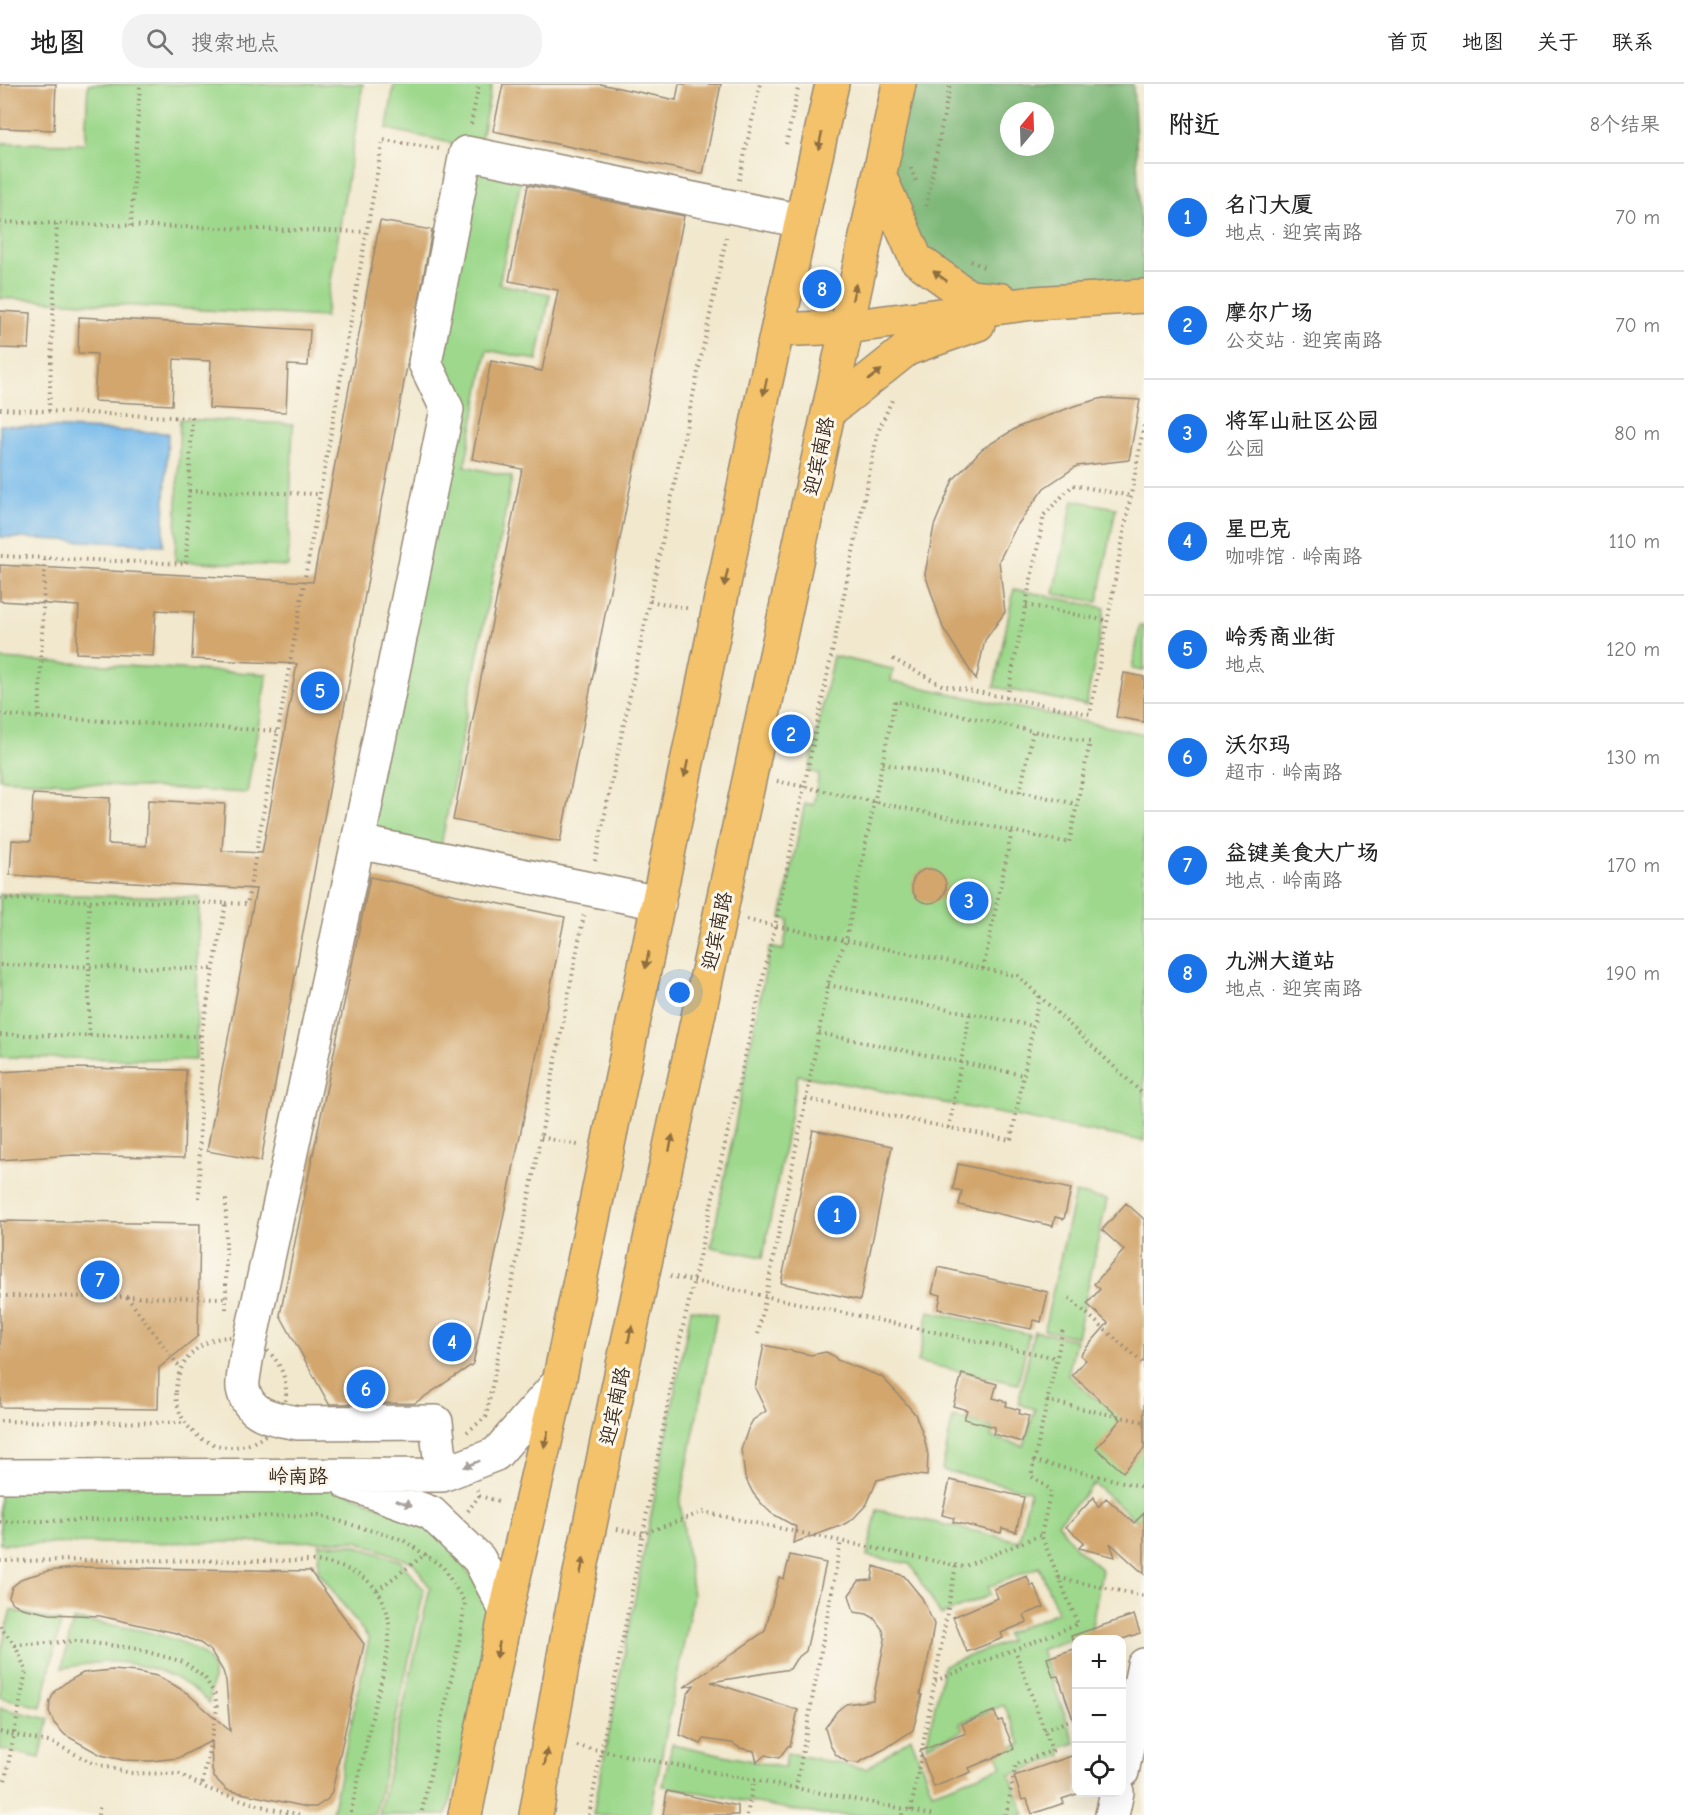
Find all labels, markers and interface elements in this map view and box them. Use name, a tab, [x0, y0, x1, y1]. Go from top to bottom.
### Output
search box	[122, 14, 542, 68]
icon: search	[143, 25, 176, 58]
text: 地图	[30, 27, 86, 59]
text: 搜索地点	[191, 30, 279, 56]
text: 首页	[1387, 30, 1429, 54]
text: 地图	[1462, 30, 1504, 54]
text: 关于	[1537, 30, 1579, 54]
text: 联系	[1612, 30, 1654, 54]
north arrow	[1000, 102, 1054, 156]
text: 附近	[1168, 110, 1220, 140]
text: 8个结果	[1590, 113, 1660, 136]
one-way arrow	[815, 132, 824, 151]
text: 名门大厦	[1225, 192, 1313, 218]
text: 1	[1184, 206, 1191, 229]
text: 70 m	[1615, 206, 1660, 229]
text: 地点 · 迎宾南路	[1225, 221, 1362, 244]
pin: 8	[802, 266, 842, 312]
one-way arrow	[933, 270, 949, 282]
one-way arrow	[850, 283, 859, 302]
text: 摩尔广场	[1225, 300, 1313, 326]
text: 2	[1183, 314, 1192, 337]
text: 70 m	[1615, 314, 1660, 337]
text: 公交站 · 迎宾南路	[1225, 329, 1382, 352]
one-way arrow	[867, 369, 882, 381]
one-way arrow	[760, 378, 769, 397]
text: 将军山社区公园	[1225, 408, 1379, 434]
street label: 迎宾南路	[799, 414, 839, 498]
text: 3	[1183, 422, 1192, 445]
text: 80 m	[1614, 422, 1660, 445]
text: 公园	[1225, 437, 1265, 460]
text: 星巴克	[1225, 516, 1291, 542]
text: 4	[1183, 530, 1192, 553]
text: 110 m	[1609, 530, 1660, 553]
text: 咖啡馆 · 岭南路	[1225, 545, 1362, 568]
one-way arrow	[721, 569, 730, 588]
text: 岭秀商业街	[1225, 624, 1335, 650]
text: 5	[1182, 638, 1193, 661]
text: 120 m	[1606, 638, 1660, 661]
text: 地点	[1225, 653, 1265, 676]
pin: 5	[300, 668, 340, 714]
pin: 2	[772, 712, 810, 756]
text: 沃尔玛	[1225, 732, 1291, 758]
text: 6	[1182, 746, 1193, 769]
text: 130 m	[1607, 746, 1660, 769]
one-way arrow	[681, 760, 690, 779]
text: 超市 · 岭南路	[1225, 761, 1342, 784]
text: 益键美食大广场	[1225, 840, 1379, 866]
text: 7	[1183, 854, 1192, 877]
text: 170 m	[1607, 854, 1660, 877]
text: 地点 · 岭南路	[1225, 869, 1342, 892]
pin: 3	[950, 878, 988, 924]
street label: 迎宾南路	[697, 889, 737, 973]
text: 九洲大道站	[1225, 948, 1335, 974]
one-way arrow	[642, 951, 651, 970]
text: 8	[1182, 962, 1193, 985]
text: 190 m	[1606, 962, 1660, 985]
text: 地点 · 迎宾南路	[1225, 977, 1362, 1000]
your location	[665, 978, 694, 1007]
one-way arrow	[667, 1133, 676, 1152]
pin: 1	[818, 1192, 856, 1238]
pin: 7	[80, 1258, 120, 1302]
pin: 4	[432, 1320, 472, 1364]
one-way arrow	[626, 1324, 635, 1343]
street label: 迎宾南路	[595, 1364, 635, 1448]
pin: 6	[346, 1366, 386, 1412]
one-way arrow	[540, 1430, 550, 1448]
one-way arrow	[463, 1460, 481, 1469]
street label: 岭南路	[268, 1465, 329, 1488]
one-way arrow	[395, 1499, 413, 1509]
one-way arrow	[578, 1556, 587, 1575]
map controls	[1072, 1635, 1126, 1797]
button: +	[1072, 1635, 1126, 1689]
one-way arrow	[493, 1640, 502, 1659]
button: −	[1072, 1689, 1126, 1743]
button: locate	[1072, 1743, 1126, 1797]
one-way arrow	[542, 1748, 551, 1767]

